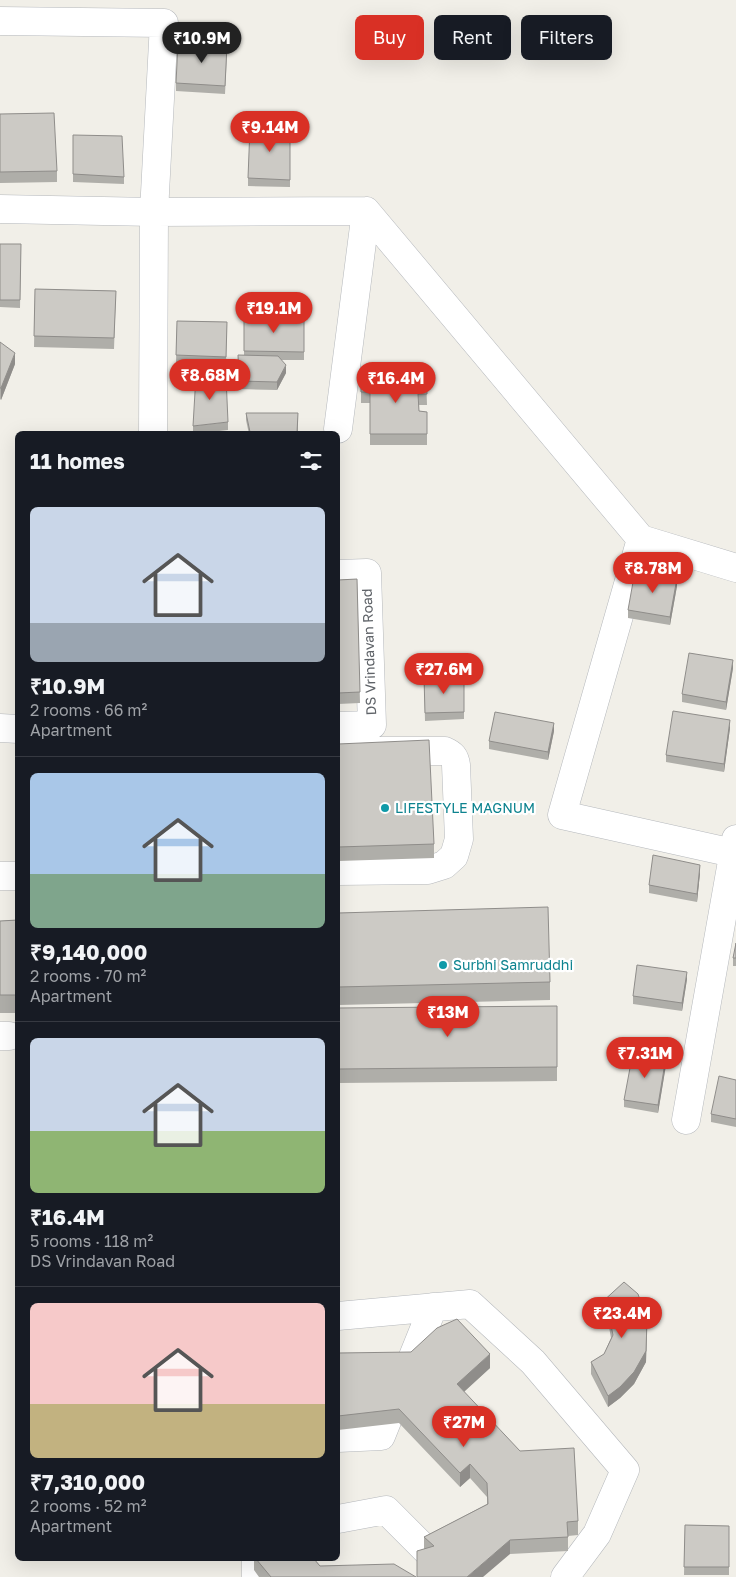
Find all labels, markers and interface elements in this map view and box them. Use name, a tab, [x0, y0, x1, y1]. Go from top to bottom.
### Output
chip: Buy	[355, 15, 424, 60]
chip: Rent	[434, 15, 511, 60]
chip: Filters	[521, 15, 612, 60]
pin: ₹10.9M	[161, 22, 243, 64]
text: ₹10.9M	[173, 28, 231, 48]
pin: ₹9.14M	[229, 110, 311, 153]
text: ₹9.14M	[242, 117, 298, 137]
pin: ₹19.1M	[233, 292, 315, 334]
text: ₹19.1M	[246, 298, 302, 318]
pin: ₹8.68M	[169, 358, 251, 401]
pin: ₹16.4M	[355, 362, 437, 404]
text: ₹8.68M	[180, 365, 240, 385]
text: ₹16.4M	[368, 368, 424, 388]
icon: filters	[297, 447, 325, 475]
text: 11 homes	[30, 448, 125, 474]
icon: home	[133, 540, 223, 630]
pin: ₹8.78M	[612, 552, 694, 594]
text: ₹8.78M	[624, 558, 682, 578]
street label: DS Vrindavan Road	[358, 588, 379, 716]
pin: ₹27.6M	[403, 652, 485, 695]
text: ₹27.6M	[415, 659, 473, 679]
text: ₹10.9M	[30, 673, 105, 699]
text: 2 rooms · 66 m²	[30, 700, 147, 720]
text: Apartment	[30, 720, 112, 740]
place label: LIFESTYLE MAGNUM	[395, 799, 535, 816]
marker: LIFESTYLE MAGNUM	[379, 802, 391, 814]
icon: home	[133, 805, 223, 895]
text: ₹9,140,000	[30, 939, 147, 965]
place label: Surbhi Samruddhi	[453, 956, 573, 973]
marker: Surbhi Samruddhi	[437, 959, 449, 971]
text: 2 rooms · 70 m²	[30, 966, 146, 986]
text: Apartment	[30, 986, 112, 1006]
pin: ₹13M	[418, 996, 478, 1038]
text: ₹13M	[427, 1002, 469, 1022]
pin: ₹7.31M	[604, 1036, 686, 1079]
text: ₹7.31M	[617, 1043, 673, 1063]
icon: home	[133, 1070, 223, 1160]
text: ₹16.4M	[30, 1204, 105, 1230]
text: 5 rooms · 118 m²	[30, 1231, 153, 1251]
text: DS Vrindavan Road	[30, 1251, 175, 1271]
pin: ₹23.4M	[581, 1296, 663, 1339]
text: ₹23.4M	[593, 1303, 651, 1323]
icon: home	[133, 1335, 223, 1425]
pin: ₹27M	[434, 1406, 494, 1448]
text: ₹27M	[443, 1412, 485, 1432]
text: ₹7,310,000	[30, 1469, 145, 1495]
text: 2 rooms · 52 m²	[30, 1496, 146, 1516]
text: Apartment	[30, 1516, 112, 1536]

